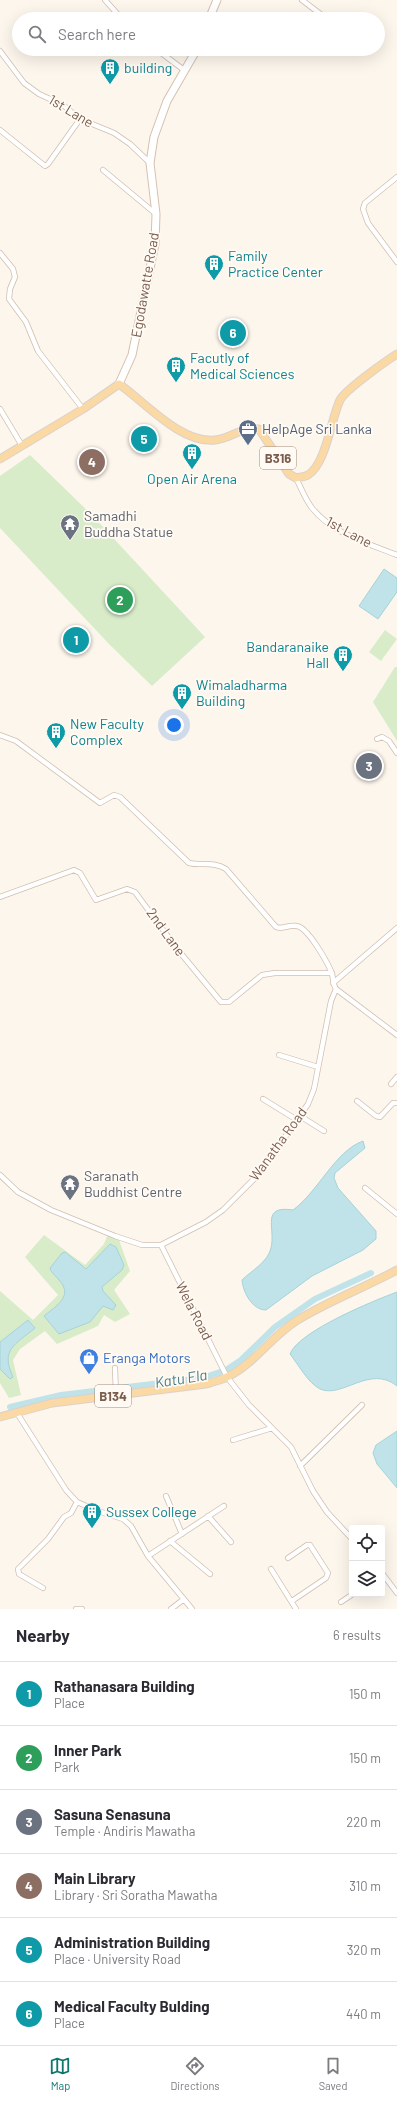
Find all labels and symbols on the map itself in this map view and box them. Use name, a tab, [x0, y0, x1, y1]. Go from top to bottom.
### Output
building icon: building	[99, 57, 121, 85]
place label: building	[124, 59, 172, 76]
street label: 1st Lane	[46, 91, 97, 131]
street label: Egodawatte Road	[127, 231, 162, 339]
place label: Family Practice Center	[228, 247, 323, 280]
building icon: Family Practice Center	[203, 253, 225, 281]
pin: 6	[220, 318, 246, 348]
place label: Facutly of Medical Sciences	[190, 349, 295, 382]
building icon: Facutly of Medical Sciences	[165, 355, 187, 383]
office icon: HelpAge Sri Lanka	[237, 418, 259, 446]
place label: HelpAge Sri Lanka	[262, 420, 372, 437]
pin: 5	[131, 424, 157, 454]
building icon: Open Air Arena	[181, 442, 203, 470]
pin: 4	[79, 447, 105, 477]
road number: B316	[260, 447, 296, 469]
place label: Open Air Arena	[147, 470, 237, 487]
place label: Samadhi Buddha Statue	[84, 507, 173, 540]
street label: 1st Lane	[323, 512, 375, 551]
temple icon: Samadhi Buddha Statue	[59, 513, 81, 541]
pin: 2	[107, 585, 133, 615]
pin: 1	[63, 625, 89, 655]
place label: Bandaranaike Hall	[246, 638, 329, 671]
building icon: Bandaranaike Hall	[332, 644, 354, 672]
place label: Wimaladharma Building	[196, 676, 287, 709]
building icon: Wimaladharma Building	[171, 682, 193, 710]
place label: New Faculty Complex	[70, 715, 144, 748]
your location	[164, 715, 184, 735]
building icon: New Faculty Complex	[45, 721, 67, 749]
pin: 3	[356, 751, 382, 781]
street label: 2nd Lane	[143, 904, 190, 959]
street label: Wanatha Road	[245, 1104, 310, 1184]
place label: Saranath Buddhist Centre	[84, 1167, 182, 1200]
temple icon: Saranath Buddhist Centre	[59, 1173, 81, 1201]
street label: Wela Road	[173, 1279, 216, 1343]
shop icon: Eranga Motors	[78, 1347, 100, 1375]
place label: Eranga Motors	[103, 1349, 191, 1366]
water label: Katu Ela	[153, 1365, 208, 1391]
road number: B134	[95, 1385, 131, 1407]
building icon: Sussex College	[81, 1501, 103, 1529]
place label: Sussex College	[106, 1503, 197, 1520]

